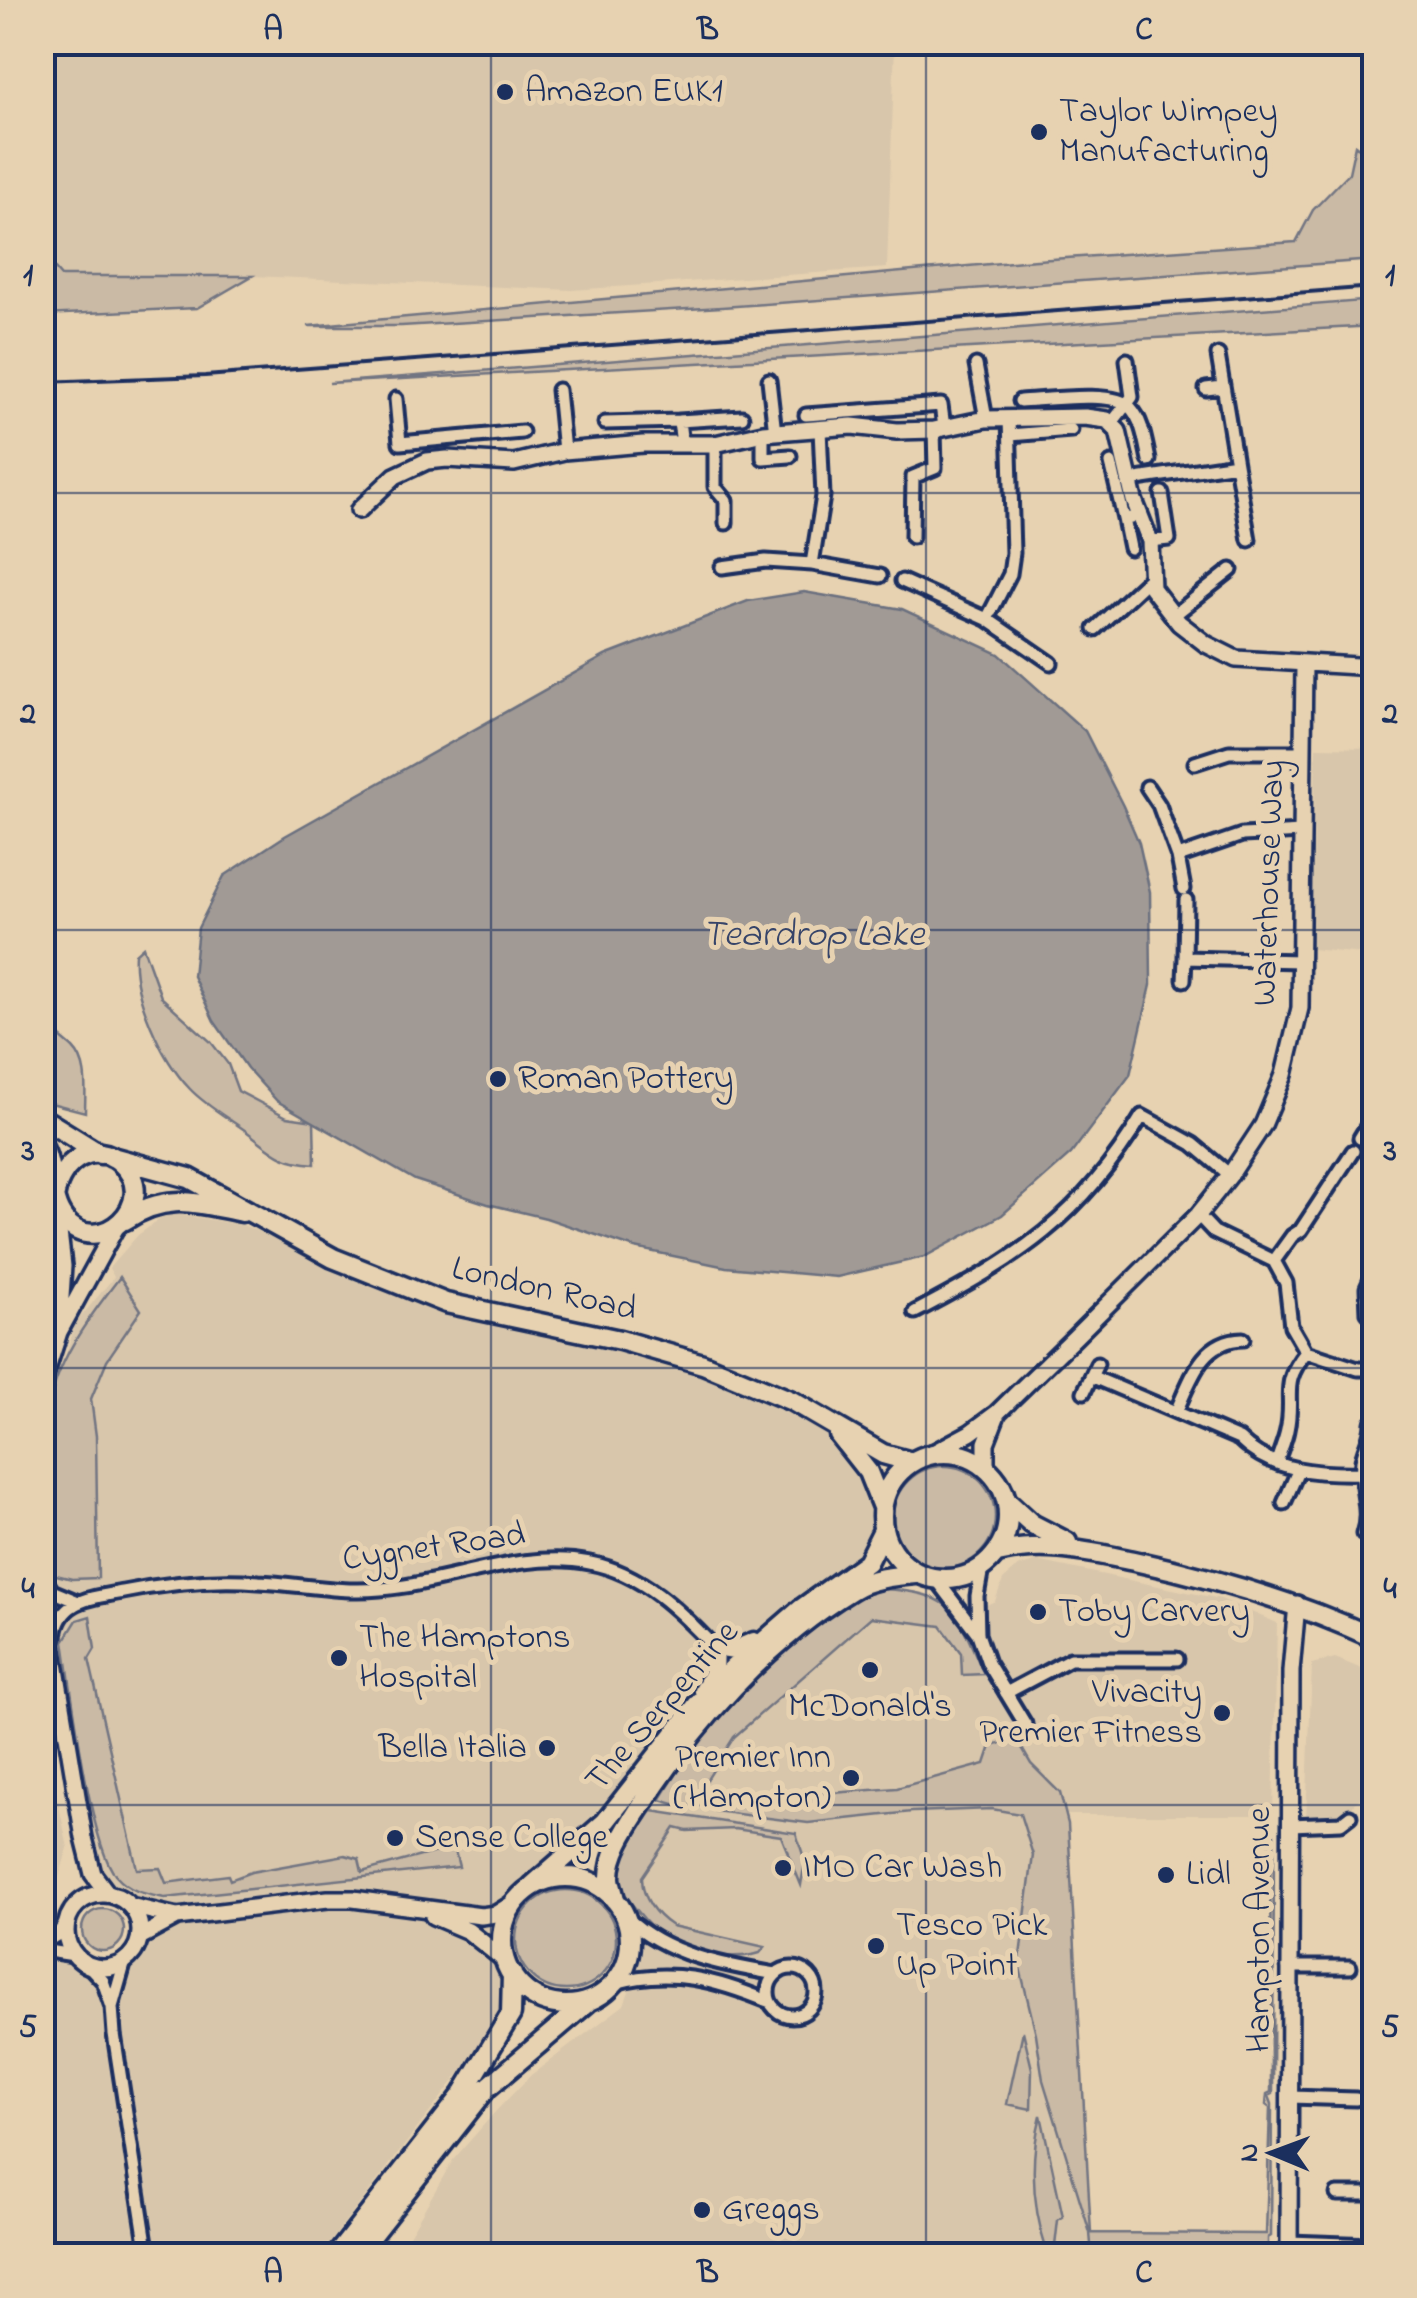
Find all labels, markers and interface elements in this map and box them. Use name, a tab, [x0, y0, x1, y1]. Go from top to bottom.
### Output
text: A	[263, 8, 283, 55]
text: B	[695, 8, 719, 55]
text: C	[1135, 8, 1153, 55]
place label: Amazon EUK1	[525, 67, 723, 118]
marker: Amazon EUK1	[494, 81, 516, 103]
place label: Taylor Wimpey Manufacturing	[1059, 87, 1278, 178]
marker: Taylor Wimpey Manufacturing	[1028, 121, 1050, 143]
text: 1	[23, 254, 33, 301]
text: 1	[1385, 254, 1395, 301]
text: 2	[19, 692, 36, 739]
text: 2	[1381, 692, 1398, 739]
street label: Waterhouse Way	[1240, 759, 1300, 1007]
water label: Teardrop Lake	[702, 908, 926, 964]
place label: Roman Pottery	[518, 1054, 734, 1105]
marker: Roman Pottery	[487, 1068, 509, 1090]
text: 3	[20, 1129, 35, 1176]
text: 3	[1382, 1129, 1397, 1176]
street label: London Road	[446, 1244, 642, 1336]
street label: Cygnet Road	[339, 1510, 529, 1586]
text: 4	[21, 1567, 35, 1614]
text: 4	[1383, 1567, 1397, 1614]
place label: Toby Carvery	[1058, 1587, 1250, 1638]
marker: Toby Carvery	[1027, 1601, 1049, 1623]
street label: The Serpentine	[574, 1610, 752, 1804]
place label: The Hamptons Hospital	[359, 1613, 571, 1704]
marker: The Hamptons Hospital	[328, 1647, 350, 1669]
marker: McDonald's	[859, 1659, 881, 1681]
place label: Vivacity Premier Fitness	[979, 1668, 1202, 1759]
place label: McDonald's	[788, 1682, 952, 1733]
marker: Vivacity Premier Fitness	[1211, 1702, 1233, 1724]
place label: Bella Italia	[377, 1723, 527, 1774]
place label: Premier Inn (Hampton)	[673, 1733, 831, 1824]
marker: Bella Italia	[536, 1737, 558, 1759]
marker: Premier Inn (Hampton)	[840, 1767, 862, 1789]
street label: Hampton Avenue	[1235, 1807, 1286, 2053]
place label: Sense College	[415, 1813, 608, 1864]
marker: Sense College	[384, 1827, 406, 1849]
place label: IMO Car Wash	[803, 1843, 1002, 1894]
place label: Lidl	[1186, 1850, 1231, 1901]
marker: IMO Car Wash	[772, 1857, 794, 1879]
marker: Lidl	[1155, 1864, 1177, 1886]
place label: Tesco Pick Up Point	[896, 1901, 1048, 1992]
marker: Tesco Pick Up Point	[865, 1935, 887, 1957]
text: 5	[19, 2005, 37, 2052]
text: 5	[1381, 2005, 1399, 2052]
north arrow	[1222, 2103, 1322, 2203]
text: N	[1230, 2143, 1271, 2162]
place label: Greggs	[722, 2185, 820, 2236]
marker: Greggs	[691, 2199, 713, 2221]
text: A	[263, 2251, 283, 2298]
text: B	[695, 2251, 719, 2298]
text: C	[1135, 2251, 1153, 2298]

